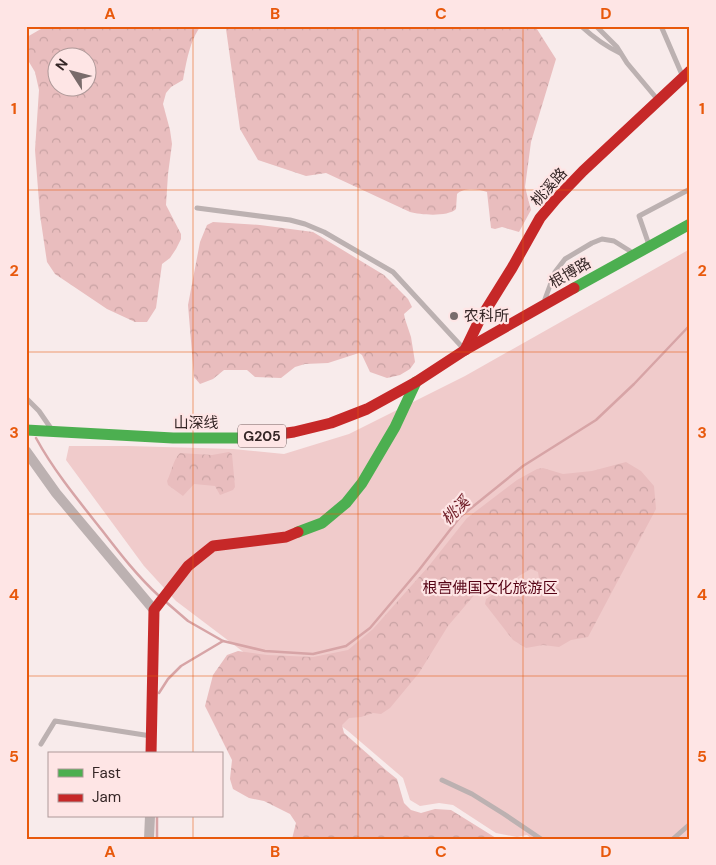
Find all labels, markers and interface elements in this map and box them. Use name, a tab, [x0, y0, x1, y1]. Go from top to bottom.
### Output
text: A	[104, 3, 116, 24]
text: B	[270, 3, 280, 24]
text: C	[435, 3, 447, 24]
text: D	[600, 3, 612, 24]
north arrow	[48, 48, 98, 98]
text: N	[51, 55, 72, 74]
text: 1	[11, 98, 17, 119]
text: 1	[699, 98, 705, 119]
street label: 桃溪路	[527, 164, 571, 210]
street label: 根博路	[546, 253, 594, 293]
text: 2	[9, 260, 19, 281]
text: 2	[697, 260, 707, 281]
place label: 农科所	[464, 306, 509, 326]
marker: 农科所	[448, 310, 460, 322]
street label: 山深线	[173, 413, 219, 433]
text: 3	[9, 422, 19, 443]
text: 3	[697, 422, 707, 443]
road number: G205	[238, 424, 286, 448]
water label: 桃溪	[437, 490, 476, 529]
park label: 根宫佛国文化旅游区	[422, 578, 558, 598]
text: 4	[9, 584, 19, 605]
text: 4	[697, 584, 707, 605]
text: 5	[9, 746, 19, 767]
text: 5	[697, 746, 707, 767]
legend	[48, 752, 222, 818]
text: Fast	[92, 763, 121, 783]
text: Jam	[92, 787, 121, 807]
text: A	[104, 841, 116, 862]
text: B	[270, 841, 280, 862]
text: C	[435, 841, 447, 862]
text: D	[600, 841, 612, 862]

